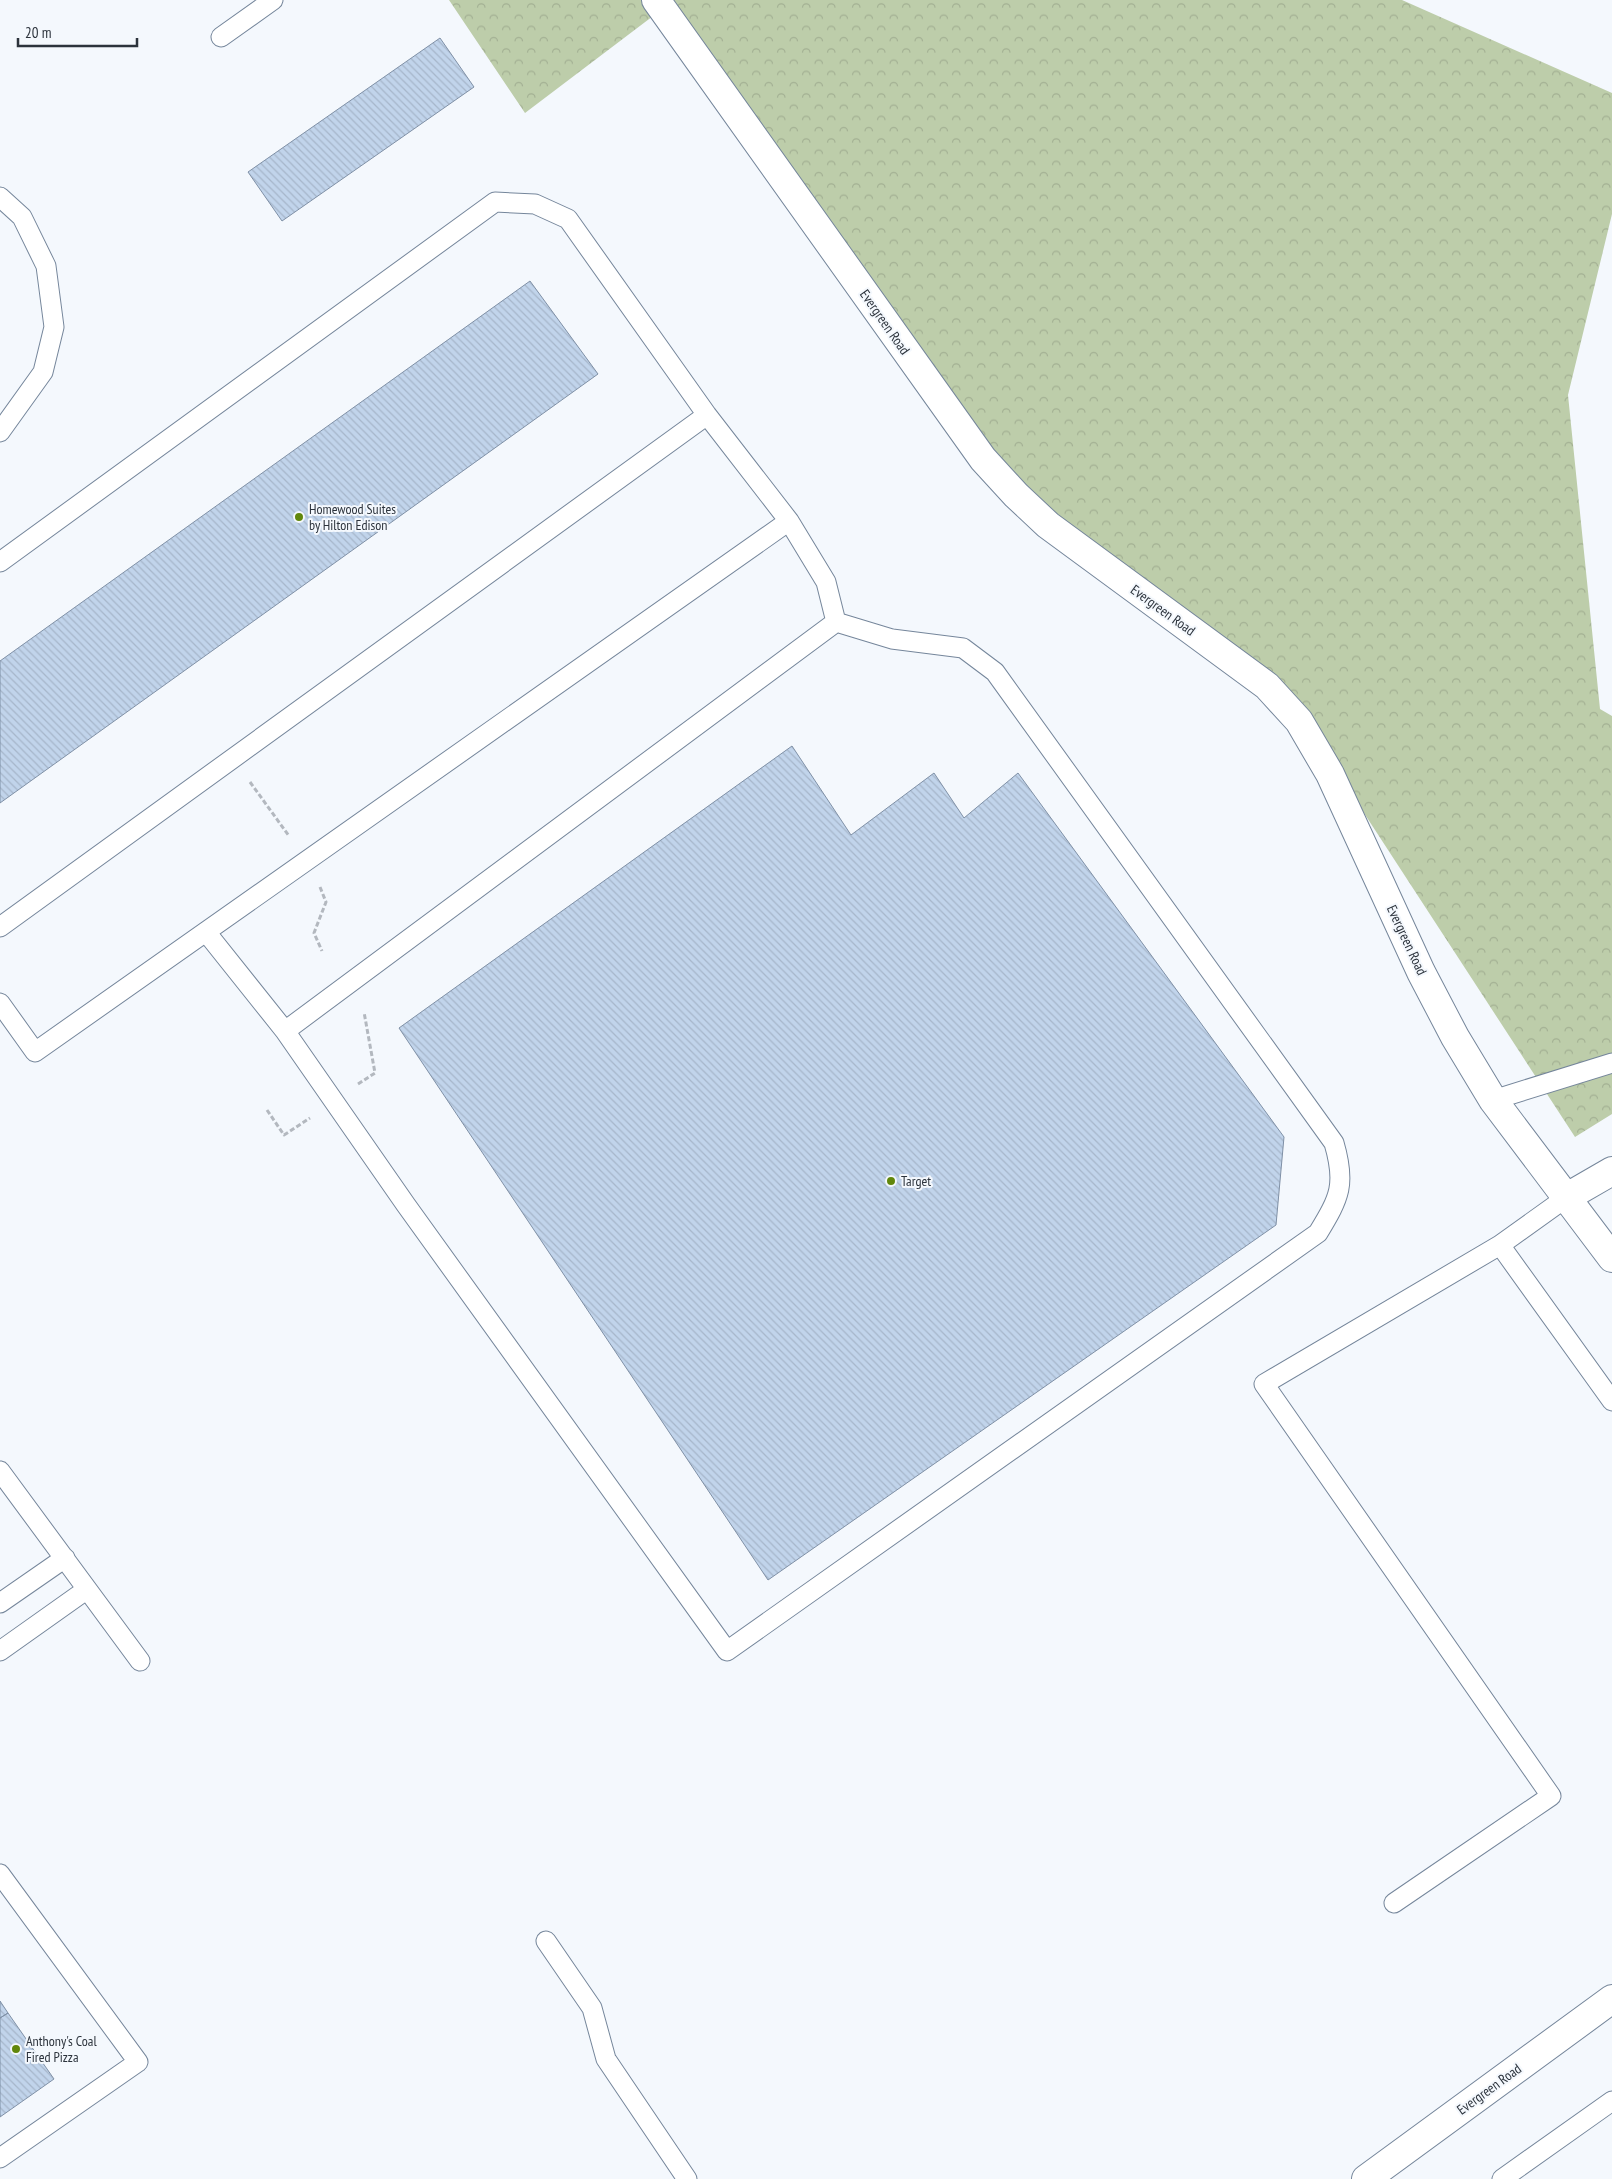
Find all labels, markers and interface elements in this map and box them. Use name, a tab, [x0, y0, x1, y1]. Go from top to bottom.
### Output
scale bar	[18, 15, 136, 47]
text: 20 m	[25, 23, 51, 42]
street label: Evergreen Road	[856, 286, 914, 358]
place label: Homewood Suites by Hilton Edison	[309, 500, 396, 534]
marker: Homewood Suites by Hilton Edison	[293, 511, 305, 523]
street label: Evergreen Road	[1127, 581, 1199, 639]
street label: Evergreen Road	[1383, 902, 1431, 978]
place label: Target	[901, 1172, 931, 1190]
marker: Target	[885, 1175, 897, 1187]
place label: Anthony's Coal Fired Pizza	[26, 2032, 97, 2066]
marker: Anthony's Coal Fired Pizza	[10, 2043, 22, 2055]
street label: Evergreen Road	[1453, 2060, 1525, 2118]

